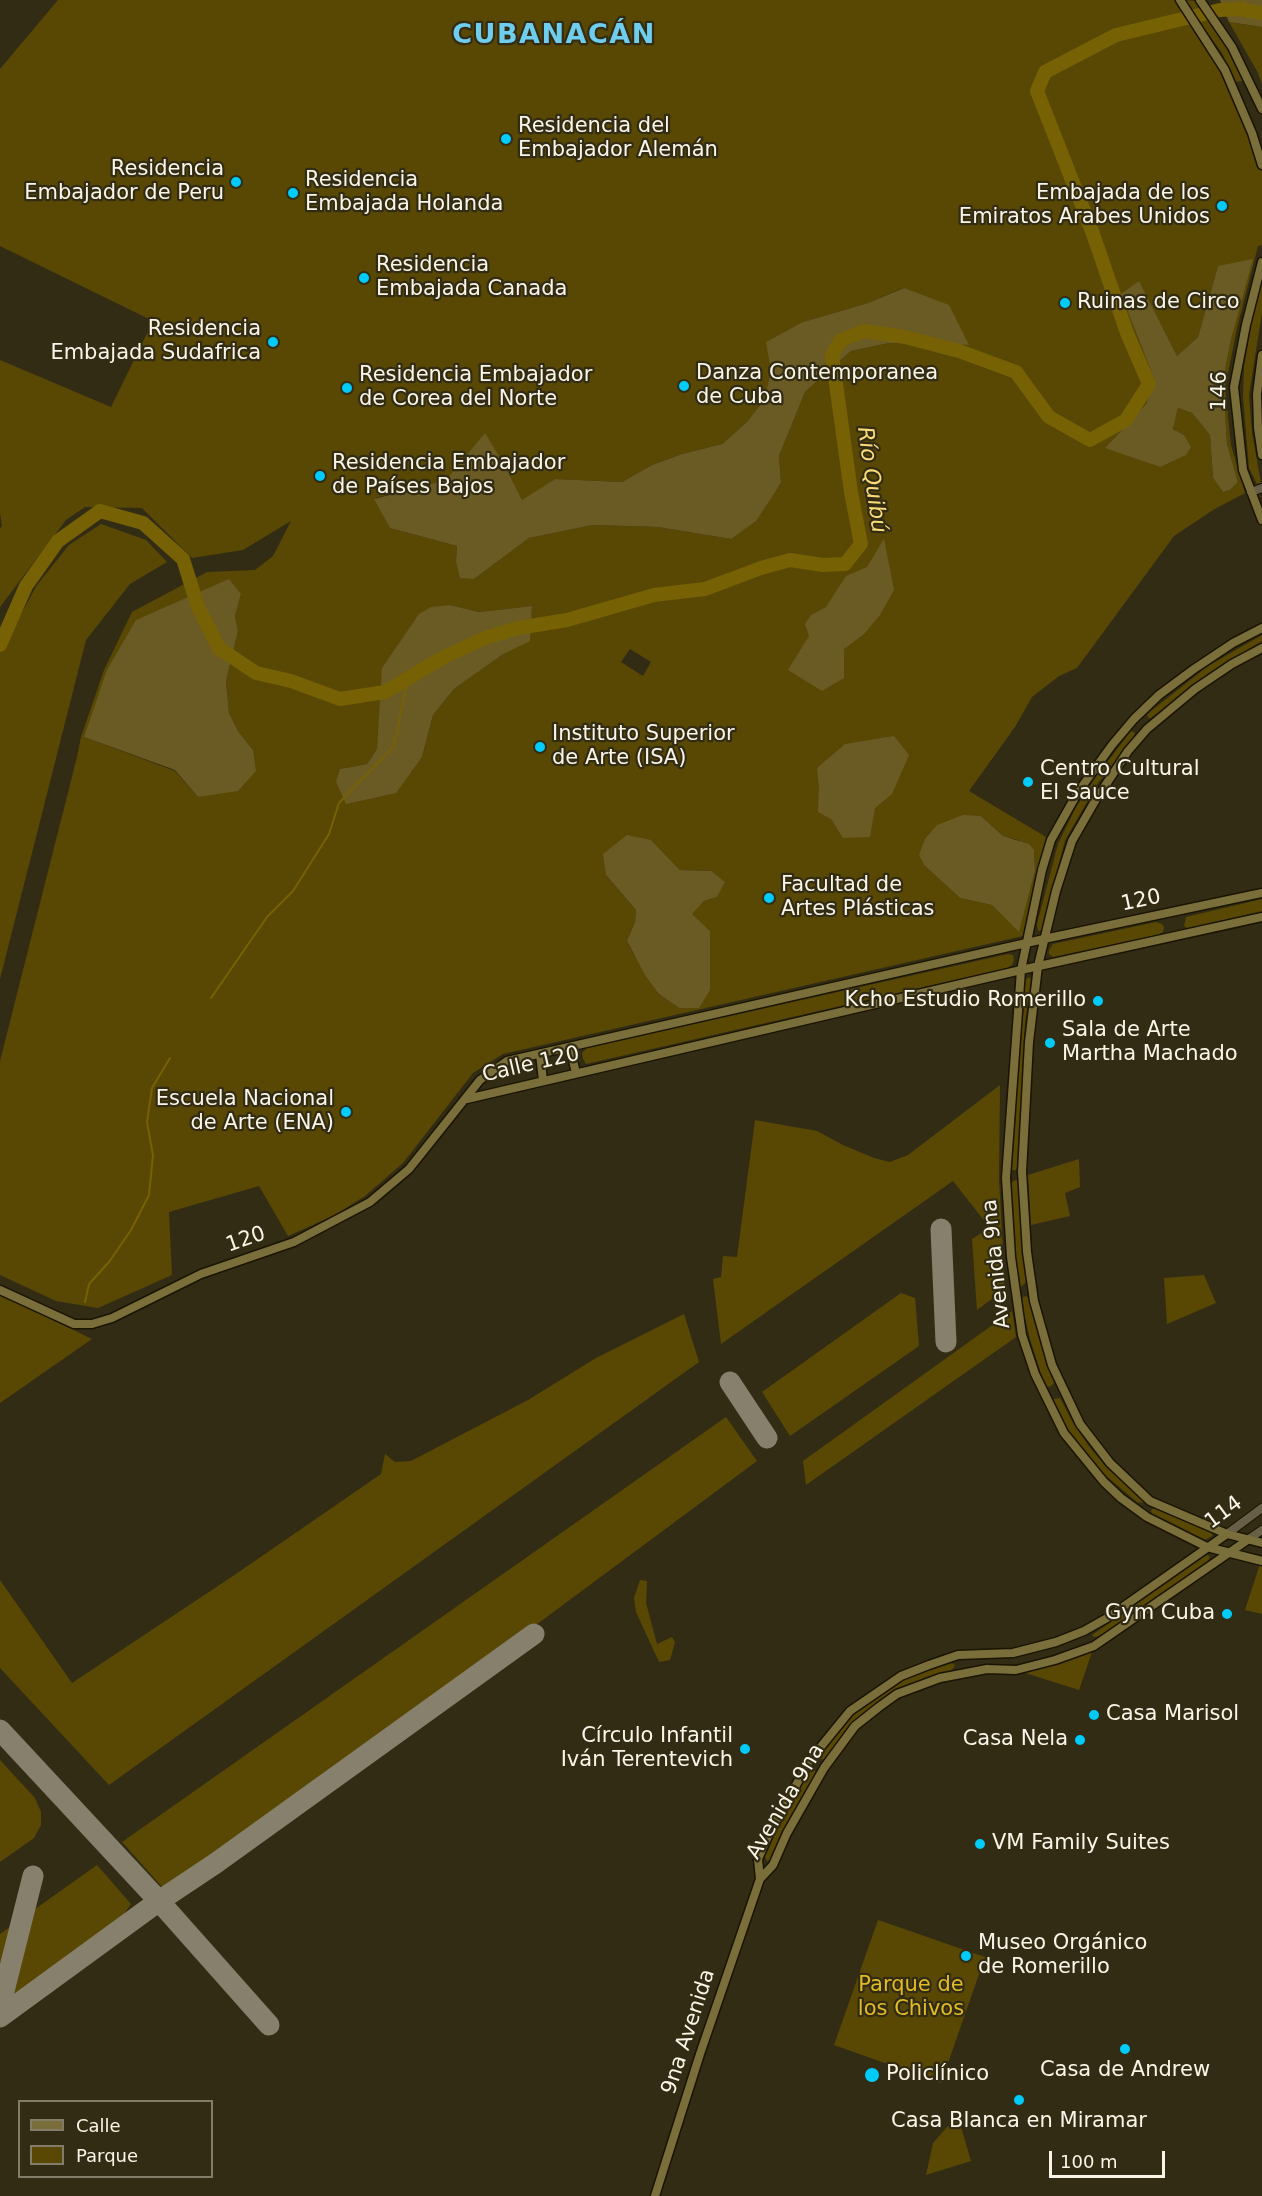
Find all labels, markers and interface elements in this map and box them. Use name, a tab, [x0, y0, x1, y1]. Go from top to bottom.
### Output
district label: CUBANACÁN	[452, 20, 656, 52]
place label: Residencia del Embajador Alemán	[518, 114, 718, 164]
marker: Residencia del Embajador Alemán	[499, 132, 513, 146]
place label: Residencia Embajador de Peru	[24, 157, 224, 207]
place label: Residencia Embajada Holanda	[305, 168, 503, 218]
marker: Residencia Embajador de Peru	[229, 175, 243, 189]
place label: Embajada de los Emiratos Arabes Unidos	[959, 181, 1210, 231]
marker: Residencia Embajada Holanda	[286, 186, 300, 200]
marker: Embajada de los Emiratos Arabes Unidos	[1215, 199, 1229, 213]
place label: Residencia Embajada Canada	[376, 253, 567, 303]
marker: Residencia Embajada Canada	[357, 271, 371, 285]
place label: Ruinas de Circo	[1077, 290, 1240, 316]
marker: Ruinas de Circo	[1058, 296, 1072, 310]
place label: Residencia Embajada Sudafrica	[50, 317, 261, 367]
marker: Residencia Embajada Sudafrica	[266, 335, 280, 349]
place label: Danza Contemporanea de Cuba	[696, 361, 938, 411]
place label: Residencia Embajador de Corea del Norte	[359, 363, 592, 413]
street label: 146	[1207, 371, 1233, 411]
marker: Danza Contemporanea de Cuba	[677, 379, 691, 393]
marker: Residencia Embajador de Corea del Norte	[340, 381, 354, 395]
water label: Río Quibú	[850, 425, 892, 535]
place label: Residencia Embajador de Países Bajos	[332, 451, 565, 501]
marker: Residencia Embajador de Países Bajos	[313, 469, 327, 483]
place label: Instituto Superior de Arte (ISA)	[552, 722, 735, 772]
marker: Instituto Superior de Arte (ISA)	[533, 740, 547, 754]
place label: Centro Cultural El Sauce	[1040, 757, 1200, 807]
marker: Centro Cultural El Sauce	[1021, 775, 1035, 789]
place label: Facultad de Artes Plásticas	[781, 873, 935, 923]
street label: 120	[1119, 885, 1163, 917]
marker: Facultad de Artes Plásticas	[762, 891, 776, 905]
place label: Kcho Estudio Romerillo	[845, 988, 1086, 1014]
marker: Kcho Estudio Romerillo	[1091, 994, 1105, 1008]
place label: Sala de Arte Martha Machado	[1062, 1018, 1238, 1068]
marker: Sala de Arte Martha Machado	[1043, 1036, 1057, 1050]
street label: Calle 120	[480, 1042, 582, 1088]
place label: Escuela Nacional de Arte (ENA)	[156, 1087, 334, 1137]
marker: Escuela Nacional de Arte (ENA)	[339, 1105, 353, 1119]
street label: Avenida 9na	[978, 1198, 1016, 1330]
street label: 120	[223, 1222, 269, 1258]
street label: 114	[1200, 1491, 1248, 1535]
place label: Gym Cuba	[1105, 1601, 1215, 1627]
marker: Gym Cuba	[1220, 1607, 1234, 1621]
place label: Casa Marisol	[1106, 1702, 1239, 1728]
marker: Casa Marisol	[1087, 1708, 1101, 1722]
place label: Círculo Infantil Iván Terentevich	[561, 1724, 733, 1774]
place label: Casa Nela	[963, 1727, 1068, 1753]
marker: Casa Nela	[1073, 1733, 1087, 1747]
street label: Avenida 9na	[742, 1740, 830, 1864]
marker: Círculo Infantil Iván Terentevich	[738, 1742, 752, 1756]
place label: VM Family Suites	[992, 1831, 1170, 1857]
marker: VM Family Suites	[973, 1837, 987, 1851]
place label: Museo Orgánico de Romerillo	[978, 1931, 1147, 1981]
marker: Museo Orgánico de Romerillo	[959, 1949, 973, 1963]
street label: 9na Avenida	[657, 1966, 721, 2098]
park label: Parque de los Chivos	[858, 1973, 964, 2023]
marker: Casa de Andrew	[1118, 2042, 1132, 2056]
place label: Casa de Andrew	[1040, 2058, 1210, 2084]
place label: Policlínico	[886, 2062, 989, 2088]
marker: Policlínico	[863, 2066, 881, 2084]
marker: Casa Blanca en Miramar	[1012, 2093, 1026, 2107]
legend	[18, 2100, 213, 2178]
place label: Casa Blanca en Miramar	[891, 2109, 1147, 2135]
text: Calle	[76, 2115, 121, 2136]
scale bar	[1052, 2139, 1168, 2177]
text: Parque	[76, 2145, 138, 2166]
text: 100 m	[1060, 2151, 1118, 2172]

